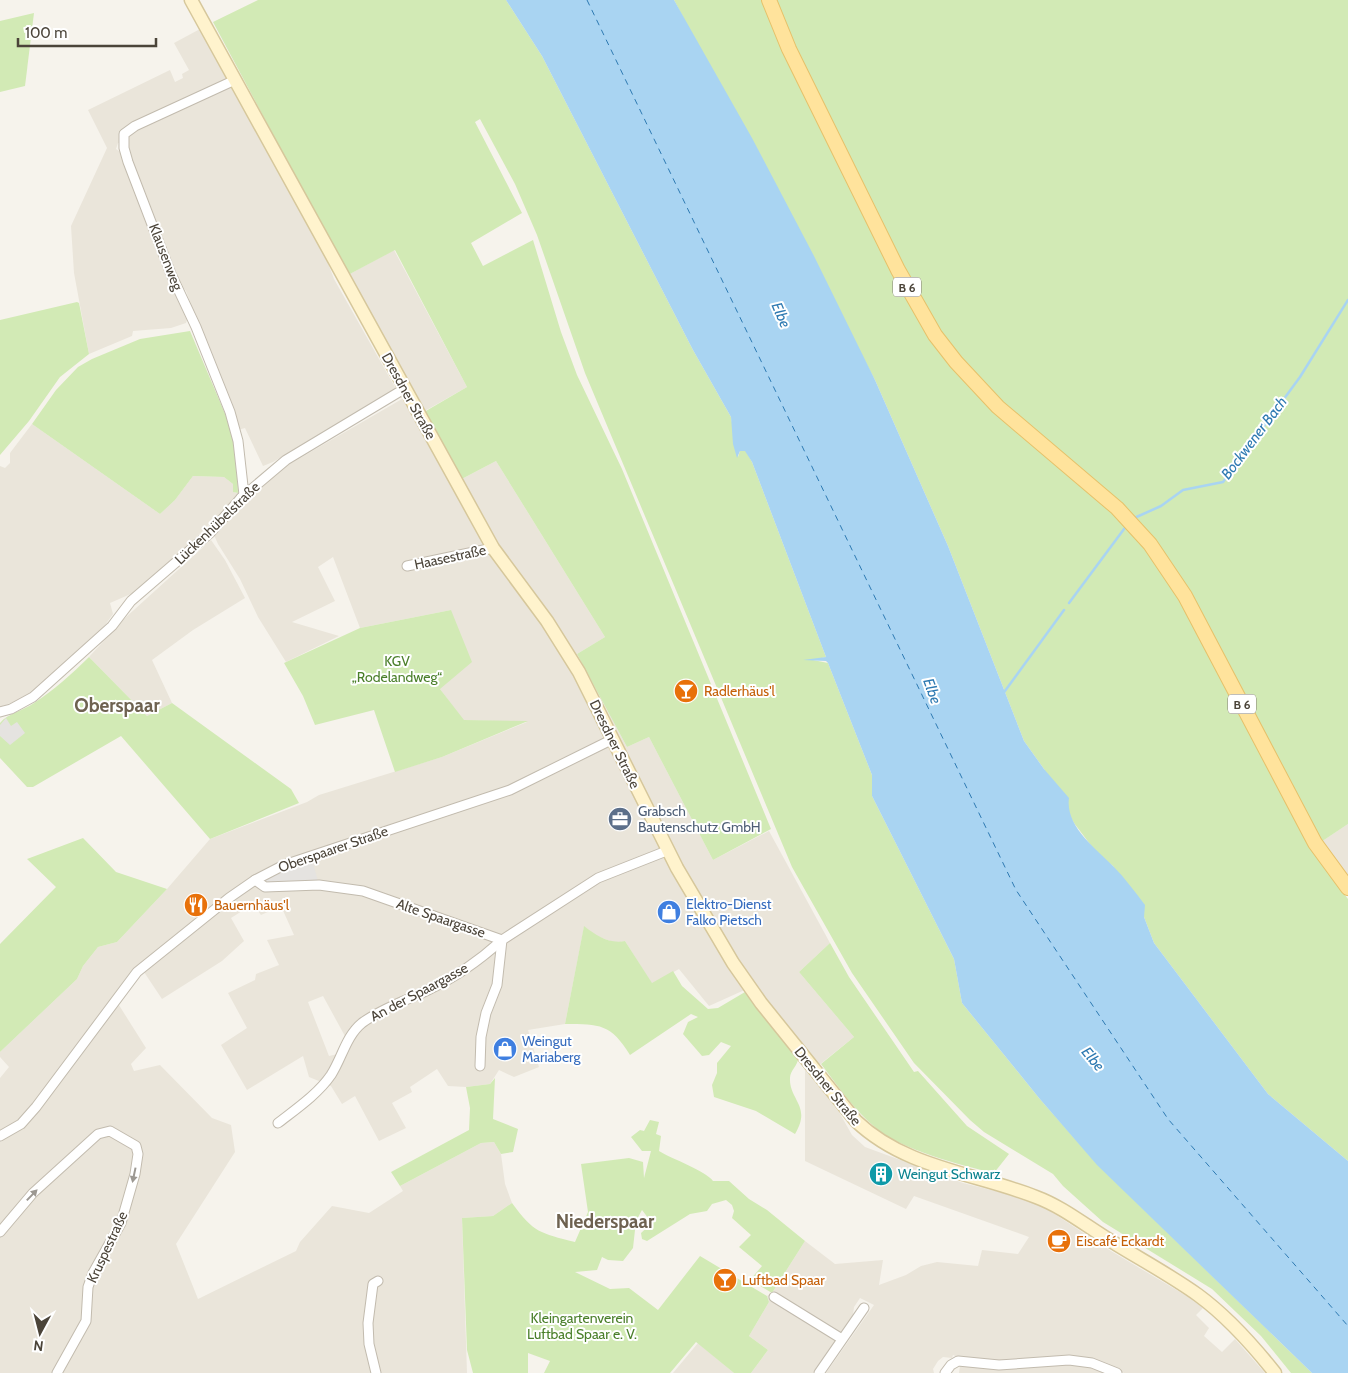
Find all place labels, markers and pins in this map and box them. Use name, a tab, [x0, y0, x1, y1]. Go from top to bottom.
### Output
bar icon: Radlerhäus'l	[673, 678, 699, 704]
place label: Radlerhäus'l	[704, 682, 776, 700]
place label: Grabsch Bautenschutz GmbH	[638, 802, 761, 836]
office icon: Grabsch Bautenschutz GmbH	[607, 806, 633, 832]
restaurant icon: Bauernhäus'l	[183, 892, 209, 918]
place label: Elektro-Dienst Falko Pietsch	[686, 895, 772, 929]
place label: Bauernhäus'l	[214, 896, 290, 914]
shop icon: Elektro-Dienst Falko Pietsch	[656, 899, 682, 925]
place label: Weingut Mariaberg	[522, 1032, 581, 1066]
shop icon: Weingut Mariaberg	[492, 1036, 518, 1062]
building icon: Weingut Schwarz	[868, 1161, 894, 1187]
place label: Weingut Schwarz	[898, 1165, 1001, 1183]
cafe icon: Eiscafé Eckardt	[1046, 1228, 1072, 1254]
place label: Eiscafé Eckardt	[1076, 1232, 1164, 1250]
bar icon: Luftbad Spaar	[712, 1267, 738, 1293]
place label: Luftbad Spaar	[742, 1271, 825, 1289]

